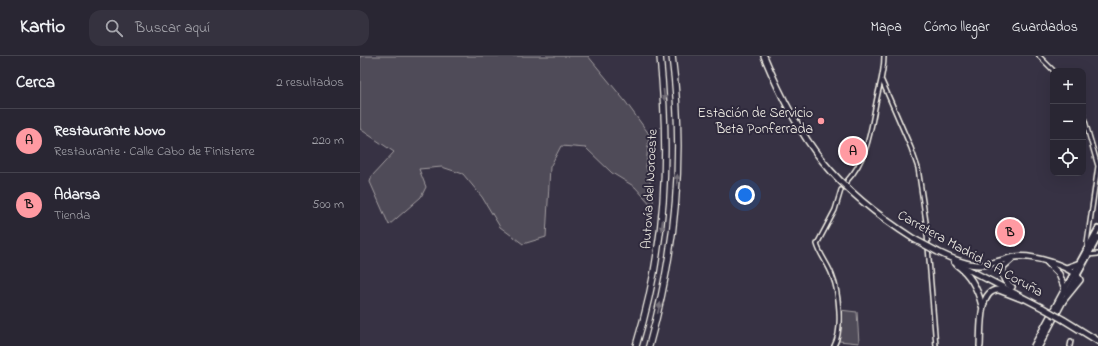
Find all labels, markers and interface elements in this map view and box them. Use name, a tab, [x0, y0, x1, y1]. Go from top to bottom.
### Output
search box	[89, 10, 369, 46]
text: Kartio	[20, 14, 65, 41]
icon: search	[103, 17, 125, 39]
text: Buscar aquí	[135, 17, 210, 39]
text: Mapa	[871, 17, 902, 38]
text: Cómo llegar	[924, 17, 990, 38]
text: Guardados	[1012, 17, 1078, 38]
map controls	[1050, 68, 1086, 176]
button: +	[1050, 68, 1086, 104]
text: Cerca	[16, 70, 55, 95]
text: 2 resultados	[276, 73, 344, 92]
one-way arrow	[661, 89, 667, 101]
place label: Estación de Servicio Beta Ponferrada	[698, 103, 813, 140]
button: −	[1050, 104, 1086, 140]
marker: Estación de Servicio Beta Ponferrada	[816, 116, 826, 126]
text: Restaurante Novo	[54, 120, 166, 142]
street label: Autovía del Noroeste	[636, 128, 664, 250]
text: A	[25, 131, 33, 150]
text: 220 m	[312, 131, 344, 150]
pin: A	[840, 136, 866, 166]
button: locate	[1050, 140, 1086, 176]
text: Restaurante · Calle Cabo de Finisterre	[54, 142, 255, 161]
one-way arrow	[674, 174, 681, 186]
text: Adarsa	[54, 184, 100, 206]
your location	[735, 185, 755, 205]
text: B	[25, 195, 33, 214]
text: 500 m	[312, 195, 344, 214]
street label: Carretera Madrid a A Coruña	[893, 205, 1047, 303]
text: Tienda	[54, 206, 90, 225]
pin: B	[997, 217, 1023, 247]
one-way arrow	[659, 218, 665, 231]
one-way arrow	[657, 302, 663, 315]

